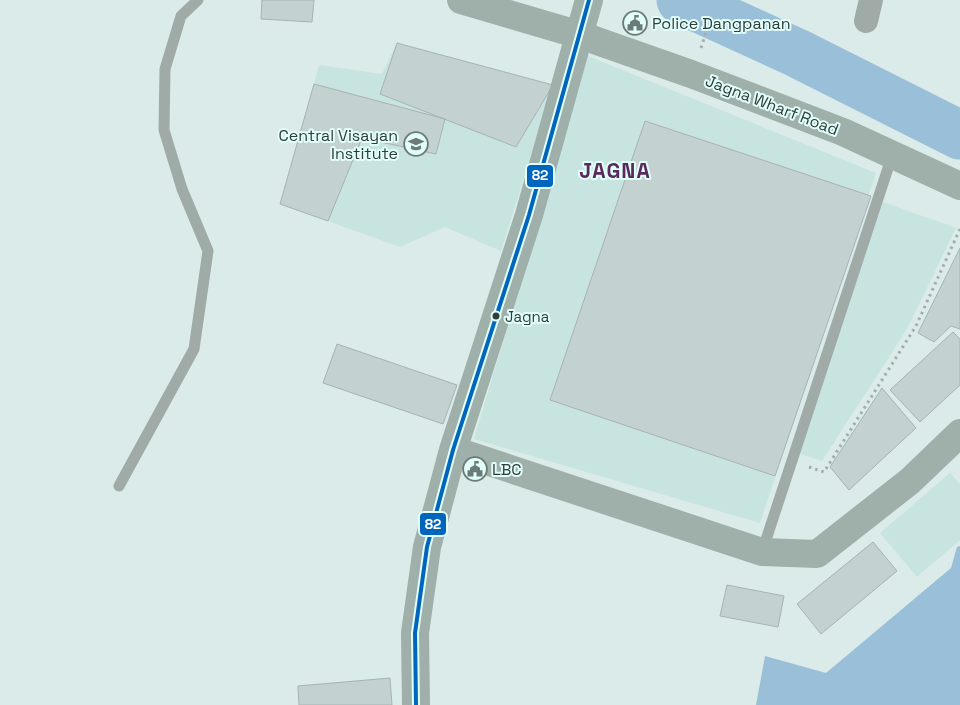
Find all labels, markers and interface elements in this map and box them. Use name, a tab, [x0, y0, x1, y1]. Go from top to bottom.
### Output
public building icon: Police Dangpanan	[622, 10, 648, 36]
place label: Police Dangpanan	[652, 13, 790, 34]
street label: Jagna Wharf Road	[702, 70, 842, 140]
place label: Central Visayan Institute	[279, 125, 398, 164]
school or university icon: Central Visayan Institute	[403, 131, 429, 157]
district label: JAGNA	[579, 157, 651, 184]
line badge: 82	[526, 164, 554, 188]
text: 82	[532, 166, 548, 184]
place label: Jagna	[505, 307, 550, 326]
marker: Jagna	[491, 311, 501, 321]
public building icon: LBC	[462, 456, 488, 482]
place label: LBC	[492, 459, 522, 480]
line badge: 82	[419, 512, 447, 536]
text: 82	[425, 515, 441, 533]

